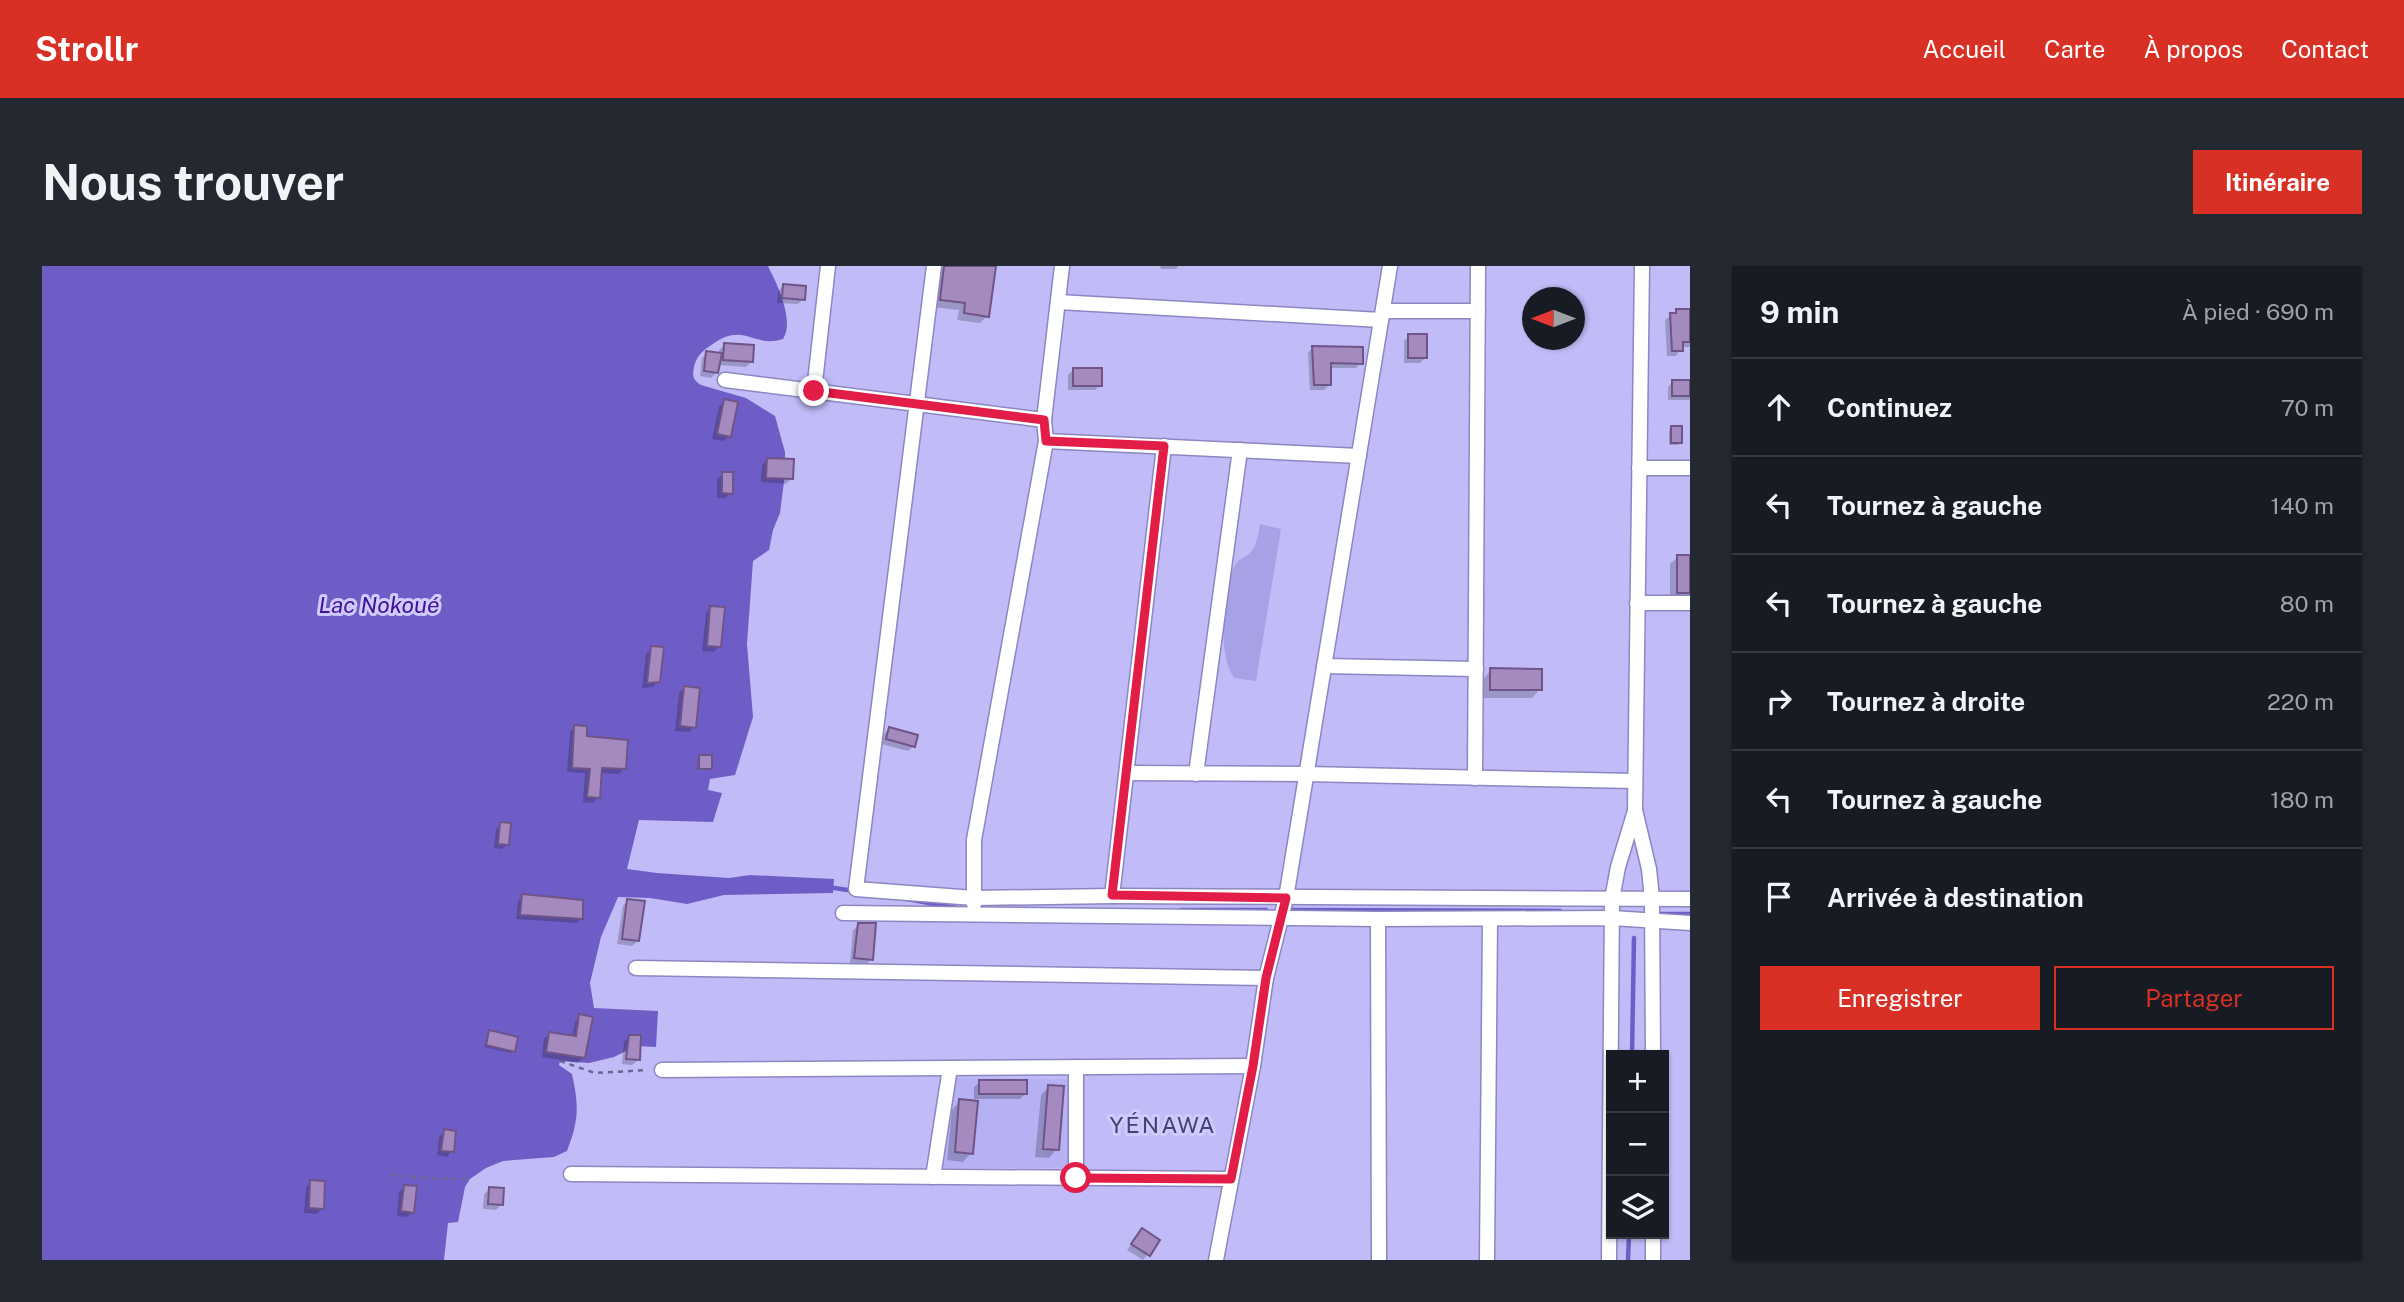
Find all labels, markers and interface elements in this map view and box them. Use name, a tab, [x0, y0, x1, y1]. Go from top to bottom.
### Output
text: Strollr	[35, 30, 138, 68]
text: Accueil	[1923, 35, 2006, 63]
text: Carte	[2044, 35, 2105, 63]
text: À propos	[2143, 35, 2243, 63]
text: Contact	[2281, 35, 2369, 63]
button: Itinéraire	[2193, 150, 2362, 214]
text: Nous trouver	[42, 153, 344, 211]
north arrow	[1522, 287, 1585, 350]
text: 9 min	[1760, 294, 1839, 330]
text: À pied · 690 m	[2182, 298, 2334, 325]
route end	[798, 375, 829, 406]
icon: ahead	[1760, 388, 1798, 426]
text: Continuez	[1827, 392, 1952, 423]
text: 70 m	[2281, 394, 2334, 421]
icon: left	[1760, 486, 1798, 524]
text: Tournez à gauche	[1827, 490, 2042, 521]
text: 140 m	[2271, 492, 2334, 519]
icon: left	[1760, 584, 1798, 622]
text: Tournez à gauche	[1827, 588, 2042, 619]
text: 80 m	[2280, 590, 2334, 617]
water label: Lac Nokoué	[318, 591, 440, 618]
icon: right	[1760, 682, 1798, 720]
text: Tournez à droite	[1827, 686, 2025, 717]
text: 220 m	[2267, 688, 2334, 715]
icon: left	[1760, 780, 1798, 818]
text: Tournez à gauche	[1827, 784, 2042, 815]
text: 180 m	[2270, 786, 2334, 813]
icon: arrive	[1760, 878, 1798, 916]
text: Arrivée à destination	[1827, 882, 2084, 913]
button: Enregistrer	[1760, 966, 2040, 1030]
button: Partager	[2054, 966, 2334, 1030]
map controls	[1606, 1050, 1669, 1239]
button: +	[1606, 1050, 1669, 1113]
district label: YÉNAWA	[1109, 1111, 1217, 1138]
button: −	[1606, 1113, 1669, 1176]
route start	[1060, 1162, 1091, 1193]
button: layers	[1606, 1176, 1669, 1239]

